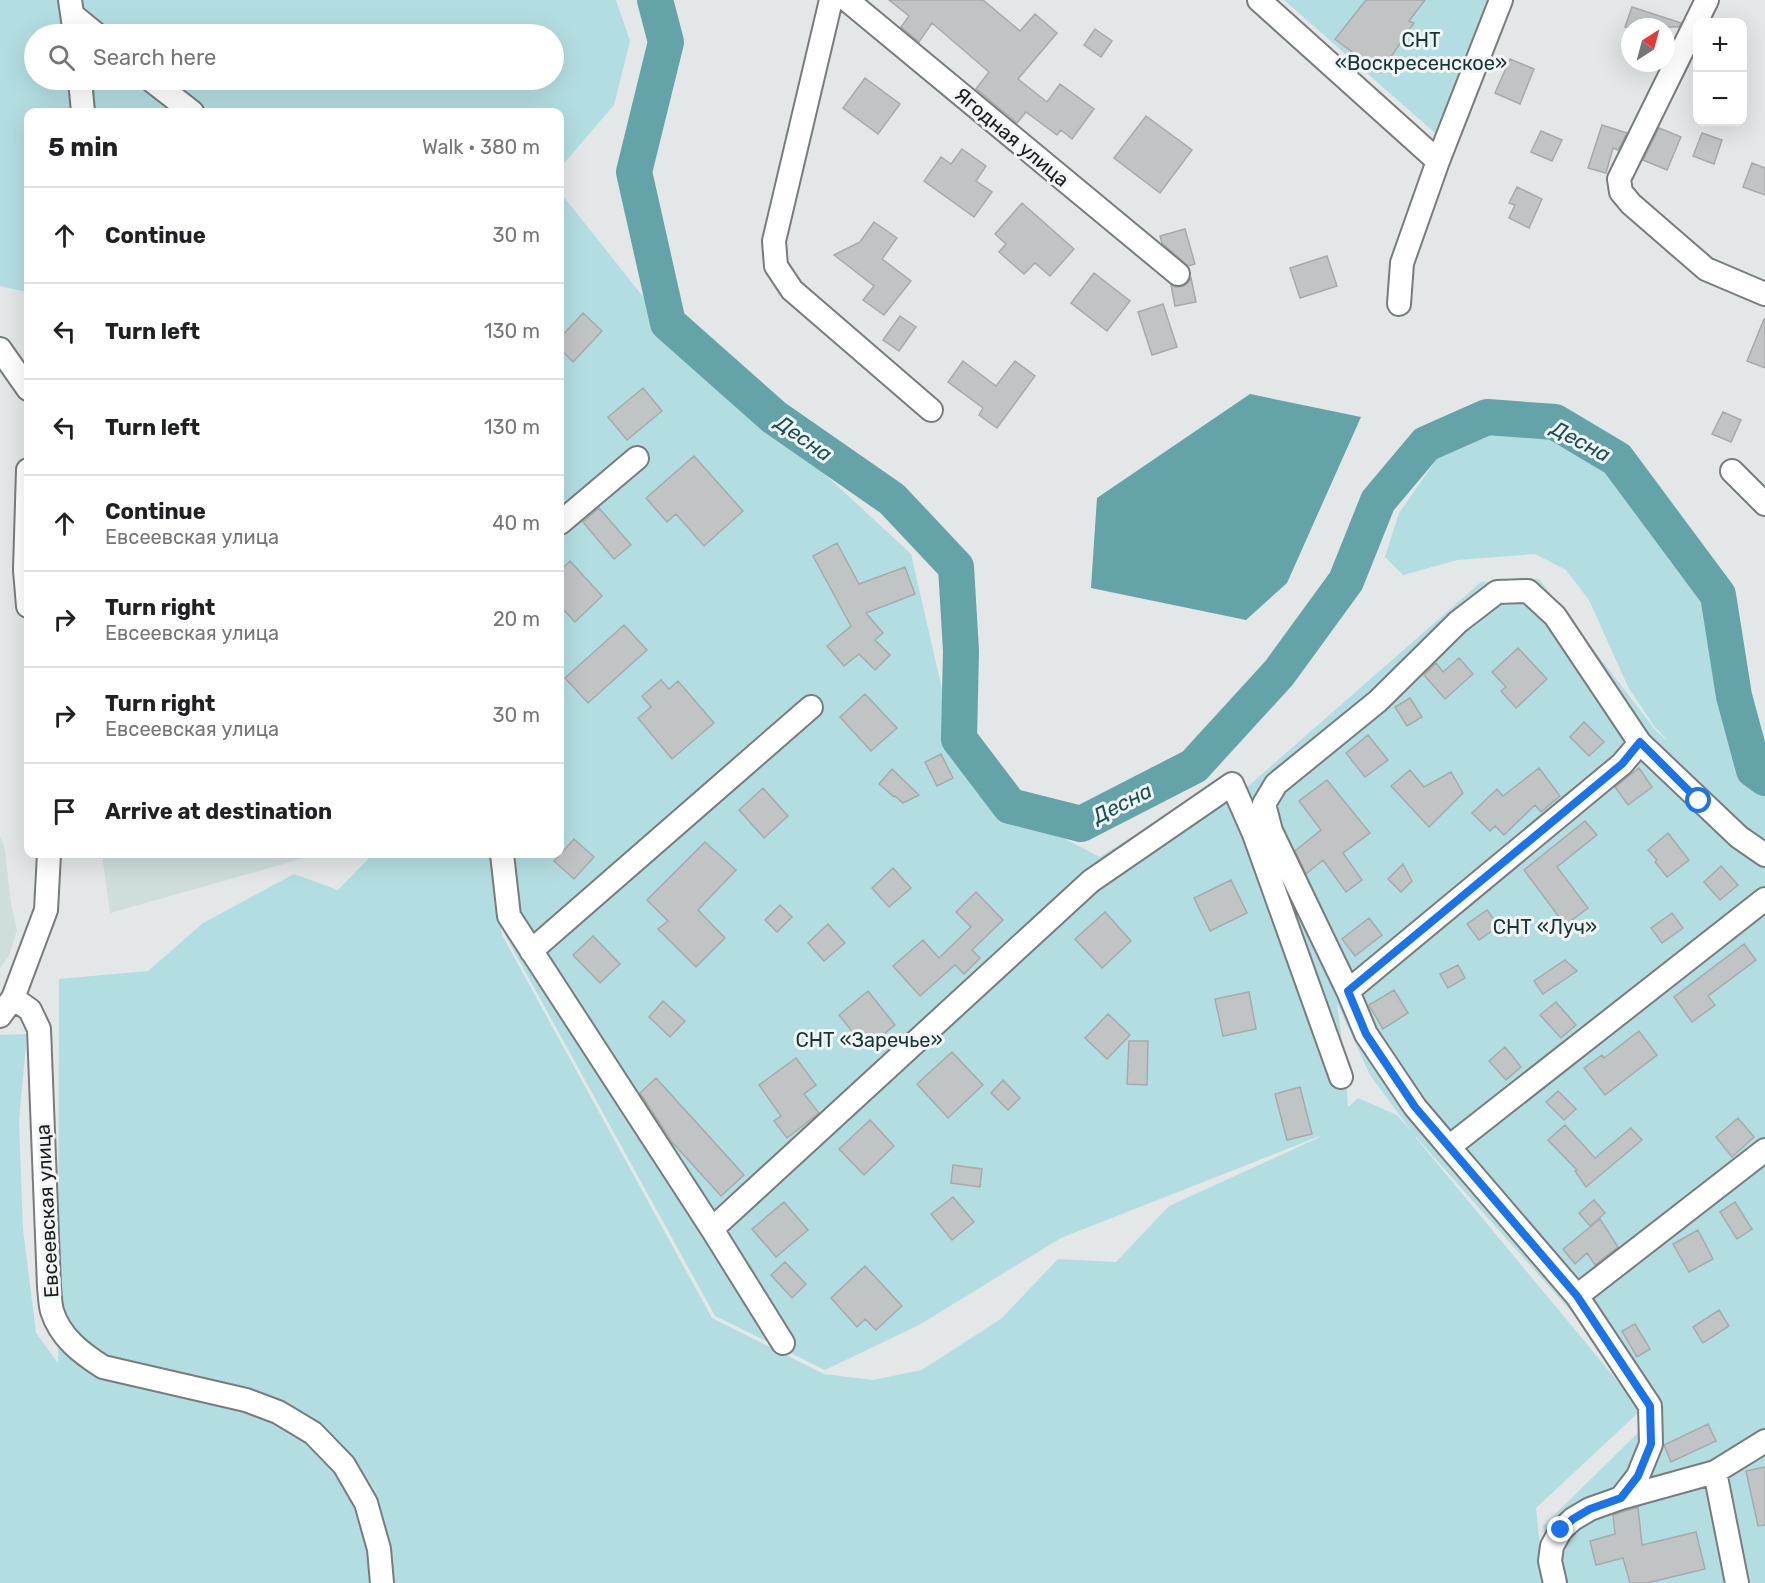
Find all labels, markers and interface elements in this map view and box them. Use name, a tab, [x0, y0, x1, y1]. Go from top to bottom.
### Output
north arrow	[1621, 18, 1675, 72]
map controls	[1693, 18, 1747, 126]
button: +	[1693, 18, 1747, 72]
search box	[24, 24, 564, 90]
park label: СНТ «Воскресенское»	[1335, 28, 1507, 75]
icon: search	[45, 41, 78, 74]
text: Search here	[93, 44, 216, 71]
button: −	[1693, 72, 1747, 126]
street label: Ягодная улица	[950, 82, 1074, 192]
text: 5 min	[48, 132, 118, 163]
text: Walk · 380 m	[422, 135, 540, 159]
icon: ahead	[48, 219, 81, 252]
text: Continue	[105, 222, 206, 249]
text: 30 m	[493, 223, 540, 247]
icon: left	[48, 315, 81, 348]
text: Turn left	[105, 318, 200, 345]
text: 130 m	[484, 319, 540, 343]
water label: Десна	[769, 408, 837, 466]
icon: left	[48, 411, 81, 444]
text: Turn left	[105, 414, 200, 441]
water label: Десна	[1545, 414, 1615, 467]
text: 130 m	[484, 415, 540, 439]
text: Continue	[105, 498, 206, 525]
icon: ahead	[48, 507, 81, 540]
text: 40 m	[492, 511, 540, 535]
text: Евсеевская улица	[105, 525, 279, 549]
text: Turn right	[105, 594, 215, 621]
icon: right	[48, 603, 81, 636]
text: 20 m	[493, 607, 540, 631]
text: Евсеевская улица	[105, 621, 279, 645]
text: Turn right	[105, 690, 215, 717]
icon: right	[48, 699, 81, 732]
text: 30 m	[493, 703, 540, 727]
text: Евсеевская улица	[105, 717, 279, 741]
water label: Десна	[1086, 777, 1156, 829]
route start	[1685, 787, 1711, 813]
icon: arrive	[48, 795, 81, 828]
text: Arrive at destination	[105, 798, 332, 825]
park label: СНТ «Луч»	[1493, 915, 1597, 939]
park label: СНТ «Заречье»	[795, 1028, 943, 1052]
street label: Евсеевская улица	[30, 1123, 64, 1299]
route end	[1547, 1516, 1573, 1542]

